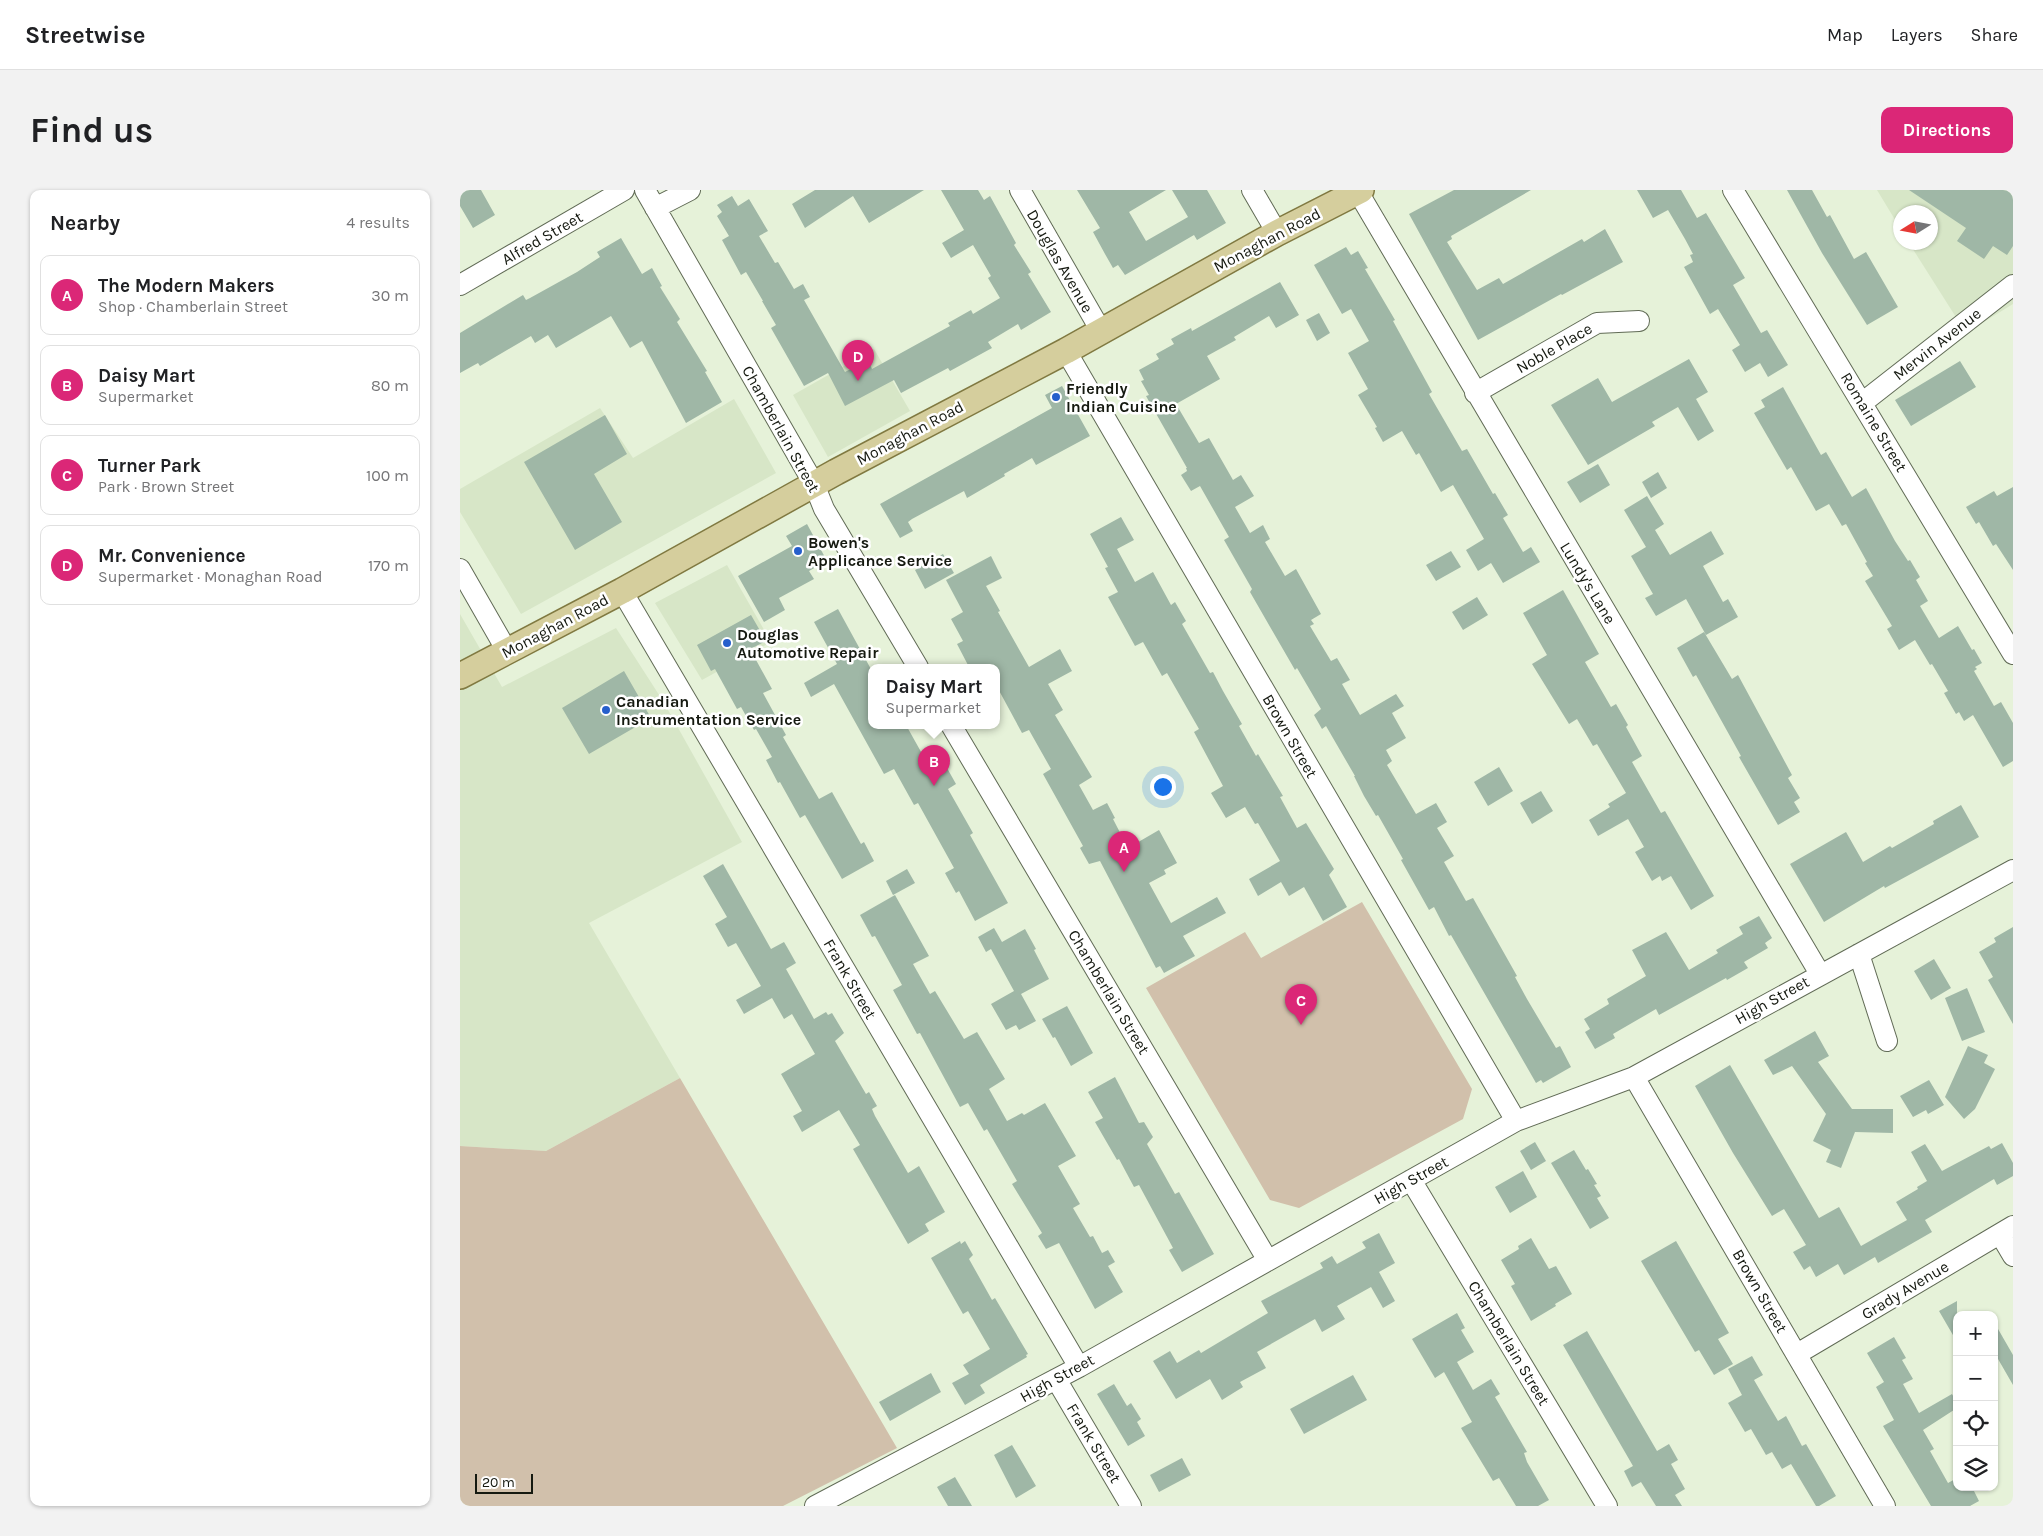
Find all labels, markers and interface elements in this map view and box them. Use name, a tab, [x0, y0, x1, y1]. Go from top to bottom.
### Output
text: Streetwise	[25, 21, 146, 49]
text: Map	[1827, 24, 1863, 46]
text: Layers	[1891, 24, 1943, 46]
text: Share	[1971, 24, 2018, 46]
button: Directions	[1881, 107, 2013, 153]
text: Find us	[30, 110, 153, 151]
street label: Monaghan Road	[1210, 204, 1324, 276]
north arrow	[1893, 205, 1938, 250]
street label: Douglas Avenue	[1023, 206, 1097, 316]
street label: Alfred Street	[498, 207, 586, 269]
text: Nearby	[50, 211, 120, 235]
text: 4 results	[346, 213, 410, 232]
text: The Modern Makers	[98, 275, 275, 297]
text: A	[62, 286, 72, 305]
text: 30 m	[371, 286, 409, 305]
text: Shop · Chamberlain Street	[98, 297, 288, 316]
street label: Mervin Avenue	[1889, 304, 1985, 384]
street label: Noble Place	[1513, 319, 1595, 377]
pin: D	[842, 340, 874, 381]
street label: Chamberlain Street	[738, 362, 824, 496]
text: Daisy Mart	[98, 365, 195, 387]
street label: Romaine Street	[1837, 369, 1911, 475]
text: B	[62, 376, 72, 395]
text: 80 m	[371, 376, 409, 395]
place label: Friendly Indian Cuisine	[1066, 379, 1177, 416]
text: Supermarket	[98, 387, 194, 406]
marker: Friendly Indian Cuisine	[1050, 391, 1062, 403]
street label: Monaghan Road	[853, 397, 967, 469]
text: Turner Park	[98, 455, 201, 477]
text: C	[62, 466, 72, 485]
text: 100 m	[366, 466, 409, 485]
text: Park · Brown Street	[98, 477, 234, 496]
place label: Bowen's Applicance Service	[808, 533, 952, 570]
street label: Lundy's Lane	[1556, 539, 1620, 627]
text: Mr. Convenience	[98, 545, 246, 567]
marker: Bowen's Applicance Service	[792, 545, 804, 557]
text: D	[62, 556, 72, 575]
text: 170 m	[368, 556, 409, 575]
text: Supermarket · Monaghan Road	[98, 567, 323, 586]
street label: Monaghan Road	[498, 590, 612, 662]
place label: Douglas Automotive Repair	[737, 625, 879, 662]
marker: Douglas Automotive Repair	[721, 637, 733, 649]
popup	[868, 664, 1000, 729]
text: Daisy Mart	[885, 676, 983, 698]
street label: Brown Street	[1258, 691, 1322, 781]
place label: Canadian Instrumentation Service	[616, 692, 801, 729]
text: Supermarket	[885, 698, 981, 717]
marker: Canadian Instrumentation Service	[600, 704, 612, 716]
pin: B	[918, 745, 950, 786]
your location	[1150, 774, 1176, 800]
pin: A	[1108, 831, 1140, 872]
street label: Chamberlain Street	[1064, 926, 1154, 1058]
street label: Frank Street	[819, 936, 881, 1022]
street label: High Street	[1732, 972, 1812, 1028]
pin: C	[1285, 984, 1317, 1025]
street label: High Street	[1371, 1152, 1451, 1208]
street label: Brown Street	[1728, 1246, 1792, 1336]
street label: Grady Avenue	[1858, 1257, 1952, 1323]
street label: Chamberlain Street	[1464, 1277, 1554, 1409]
map controls	[1953, 1311, 1998, 1491]
button: +	[1953, 1311, 1998, 1356]
street label: High Street	[1017, 1350, 1097, 1406]
button: −	[1953, 1356, 1998, 1401]
street label: Frank Street	[1063, 1400, 1125, 1486]
button: locate	[1953, 1401, 1998, 1446]
button: layers	[1953, 1446, 1998, 1491]
scale bar	[475, 1471, 532, 1494]
text: 20 m	[482, 1474, 515, 1491]

